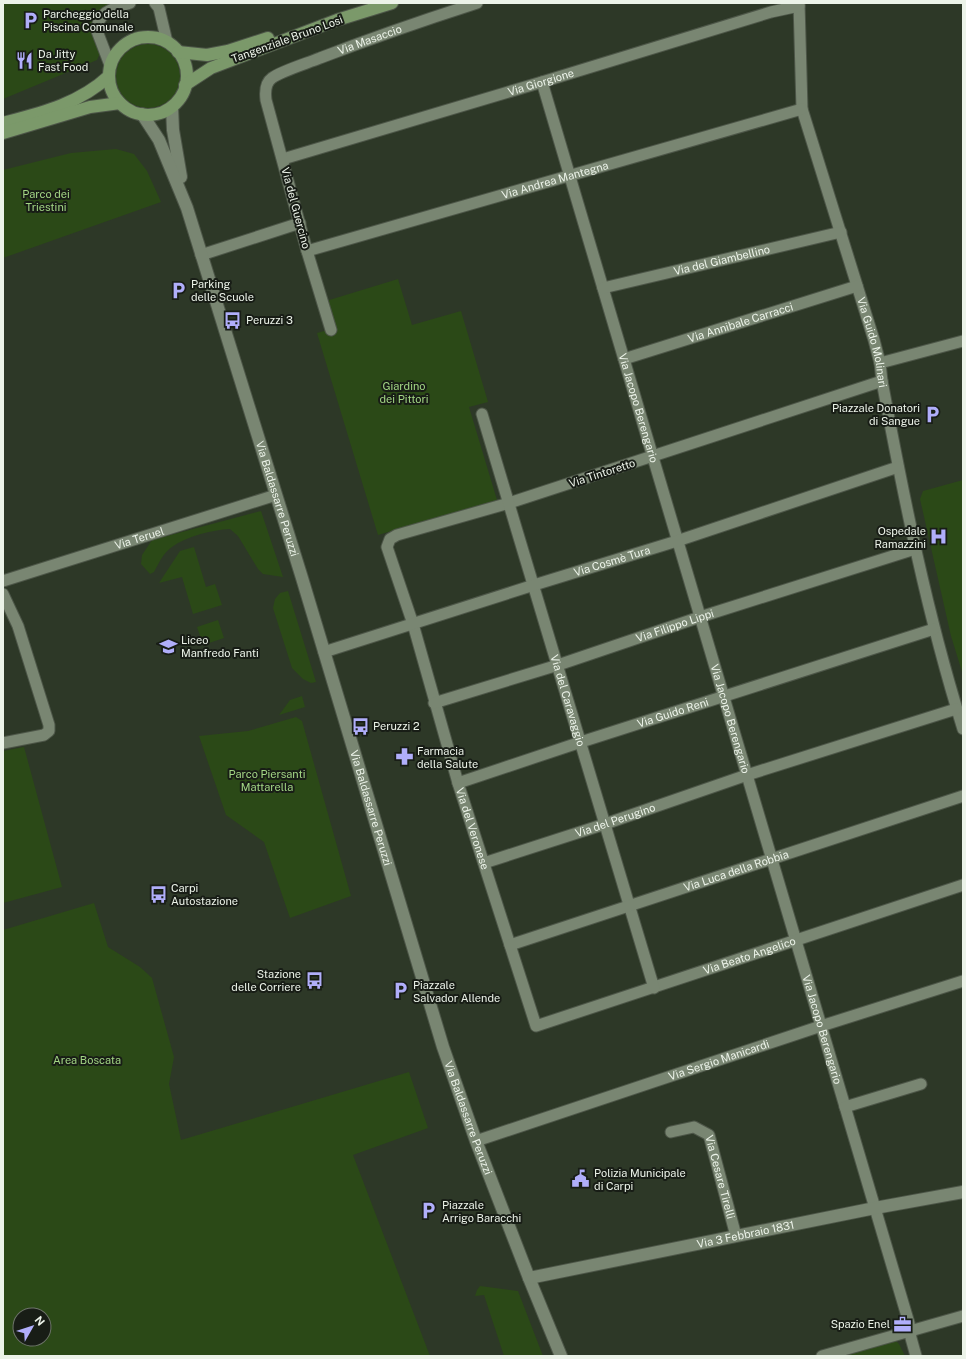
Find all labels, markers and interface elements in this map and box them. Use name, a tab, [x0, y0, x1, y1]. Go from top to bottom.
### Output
place label: Parcheggio della Piscina Comunale	[43, 8, 134, 33]
parking icon: Parcheggio della Piscina Comunale	[20, 10, 40, 30]
street label: Tangenziale Bruno Losi	[230, 13, 344, 65]
street label: Via Masaccio	[336, 23, 403, 57]
place label: Da Jitty Fast Food	[38, 48, 88, 73]
restaurant icon: Da Jitty Fast Food	[15, 50, 35, 70]
street label: Via Giorgione	[506, 67, 575, 98]
street label: Via Andrea Mantegna	[500, 159, 610, 201]
street label: Via del Guercino	[279, 166, 313, 250]
park label: Parco dei Triestini	[22, 188, 70, 213]
street label: Via del Giambellino	[672, 243, 771, 277]
place label: Parking delle Scuole	[191, 278, 254, 303]
parking icon: Parking delle Scuole	[168, 280, 188, 300]
street label: Via Guido Molinari	[855, 296, 889, 389]
street label: Via Annibale Carracci	[686, 300, 794, 345]
bus stop icon: Peruzzi 3	[223, 310, 243, 330]
place label: Peruzzi 3	[246, 314, 293, 326]
street label: Via Jacopo Berengario	[617, 352, 660, 464]
park label: Giardino dei Pittori	[379, 380, 429, 405]
place label: Piazzale Donatori di Sangue	[832, 402, 920, 427]
parking icon: Piazzale Donatori di Sangue	[923, 404, 943, 424]
street label: Via Baldassarre Peruzzi	[254, 440, 301, 558]
street label: Via Tintoretto	[567, 457, 637, 489]
street label: Via Teruel	[113, 525, 166, 551]
place label: Ospedale Ramazzini	[874, 525, 926, 550]
hospital icon: Ospedale Ramazzini	[929, 527, 949, 547]
street label: Via Cosmè Tura	[572, 544, 652, 578]
street label: Via Filippo Lippi	[634, 607, 715, 644]
place label: Liceo Manfredo Fanti	[181, 634, 259, 659]
school or university icon: Liceo Manfredo Fanti	[158, 636, 178, 656]
street label: Via del Caravaggio	[548, 653, 587, 748]
street label: Via Jacopo Berengario	[708, 663, 752, 775]
street label: Via Guido Reni	[636, 696, 710, 730]
bus stop icon: Peruzzi 2	[350, 716, 370, 736]
place label: Peruzzi 2	[373, 720, 420, 732]
place label: Farmacia della Salute	[417, 745, 478, 770]
pharmacy icon: Farmacia della Salute	[394, 747, 414, 767]
street label: Via Baldassarre Peruzzi	[348, 749, 394, 867]
park label: Parco Piersanti Mattarella	[229, 768, 305, 793]
street label: Via del Veronese	[454, 786, 491, 871]
street label: Via del Perugino	[574, 801, 657, 839]
street label: Via Luca della Robbia	[682, 848, 790, 893]
place label: Carpi Autostazione	[171, 882, 238, 907]
bus stop icon: Carpi Autostazione	[148, 884, 168, 904]
street label: Via Beato Angelico	[702, 935, 797, 976]
place label: Stazione delle Corriere	[231, 968, 301, 993]
bus stop icon: Stazione delle Corriere	[304, 970, 324, 990]
street label: Via Jacopo Berengario	[800, 973, 844, 1086]
place label: Piazzale Salvador Allende	[413, 979, 500, 1004]
parking icon: Piazzale Salvador Allende	[390, 981, 410, 1001]
street label: Via Sergio Manicardi	[667, 1038, 771, 1082]
park label: Area Boscata	[53, 1054, 121, 1066]
street label: Via Baldassarre Peruzzi	[442, 1059, 494, 1176]
street label: Via Cesare Tirelli	[703, 1134, 737, 1220]
place label: Polizia Municipale di Carpi	[594, 1167, 686, 1192]
public building icon: Polizia Municipale di Carpi	[571, 1169, 591, 1189]
place label: Piazzale Arrigo Baracchi	[442, 1199, 521, 1224]
parking icon: Piazzale Arrigo Baracchi	[419, 1201, 439, 1221]
street label: Via 3 Febbraio 1831	[696, 1218, 795, 1250]
north arrow	[12, 1307, 52, 1347]
text: N	[32, 1314, 47, 1328]
office icon: Spazio Enel	[893, 1314, 913, 1334]
place label: Spazio Enel	[831, 1318, 890, 1330]

